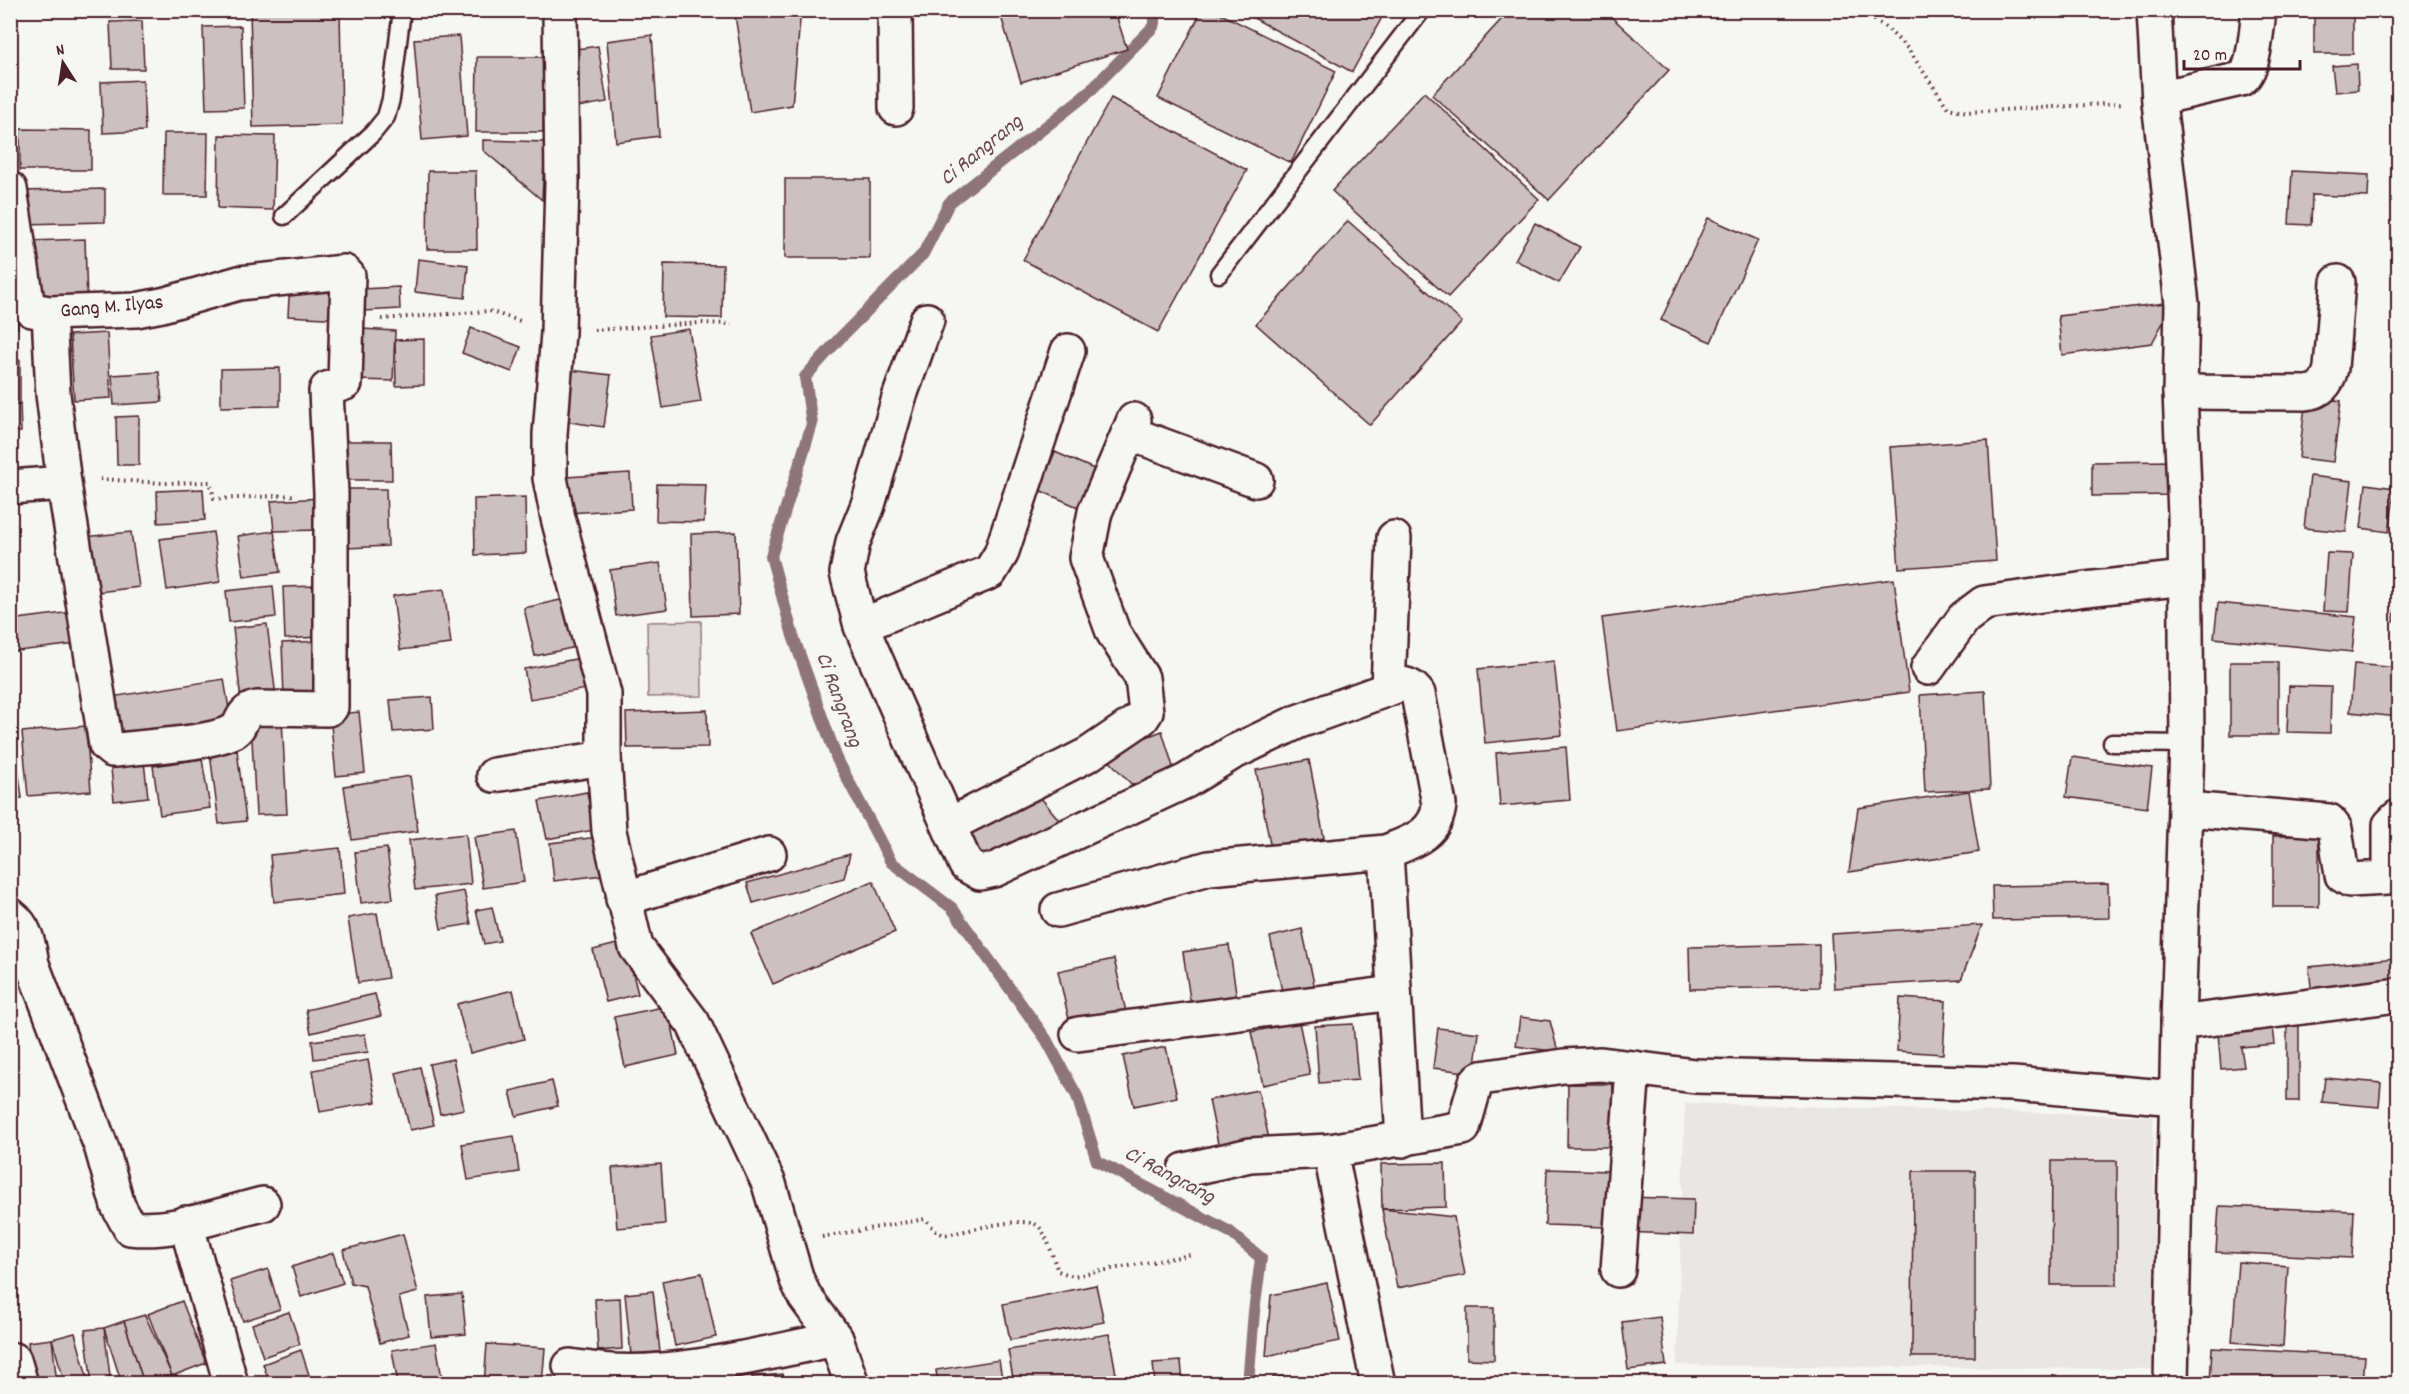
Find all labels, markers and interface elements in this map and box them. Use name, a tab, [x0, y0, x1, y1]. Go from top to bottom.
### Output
north arrow	[33, 33, 93, 93]
scale bar	[2184, 33, 2300, 71]
text: N	[54, 39, 67, 63]
text: 20 m	[2193, 44, 2227, 69]
water label: Ci Rangrang	[934, 107, 1031, 194]
street label: Gang M. Ilyas	[59, 289, 165, 327]
water label: Ci Rangrang	[806, 648, 870, 753]
water label: Ci Rangrang	[1118, 1139, 1221, 1214]

